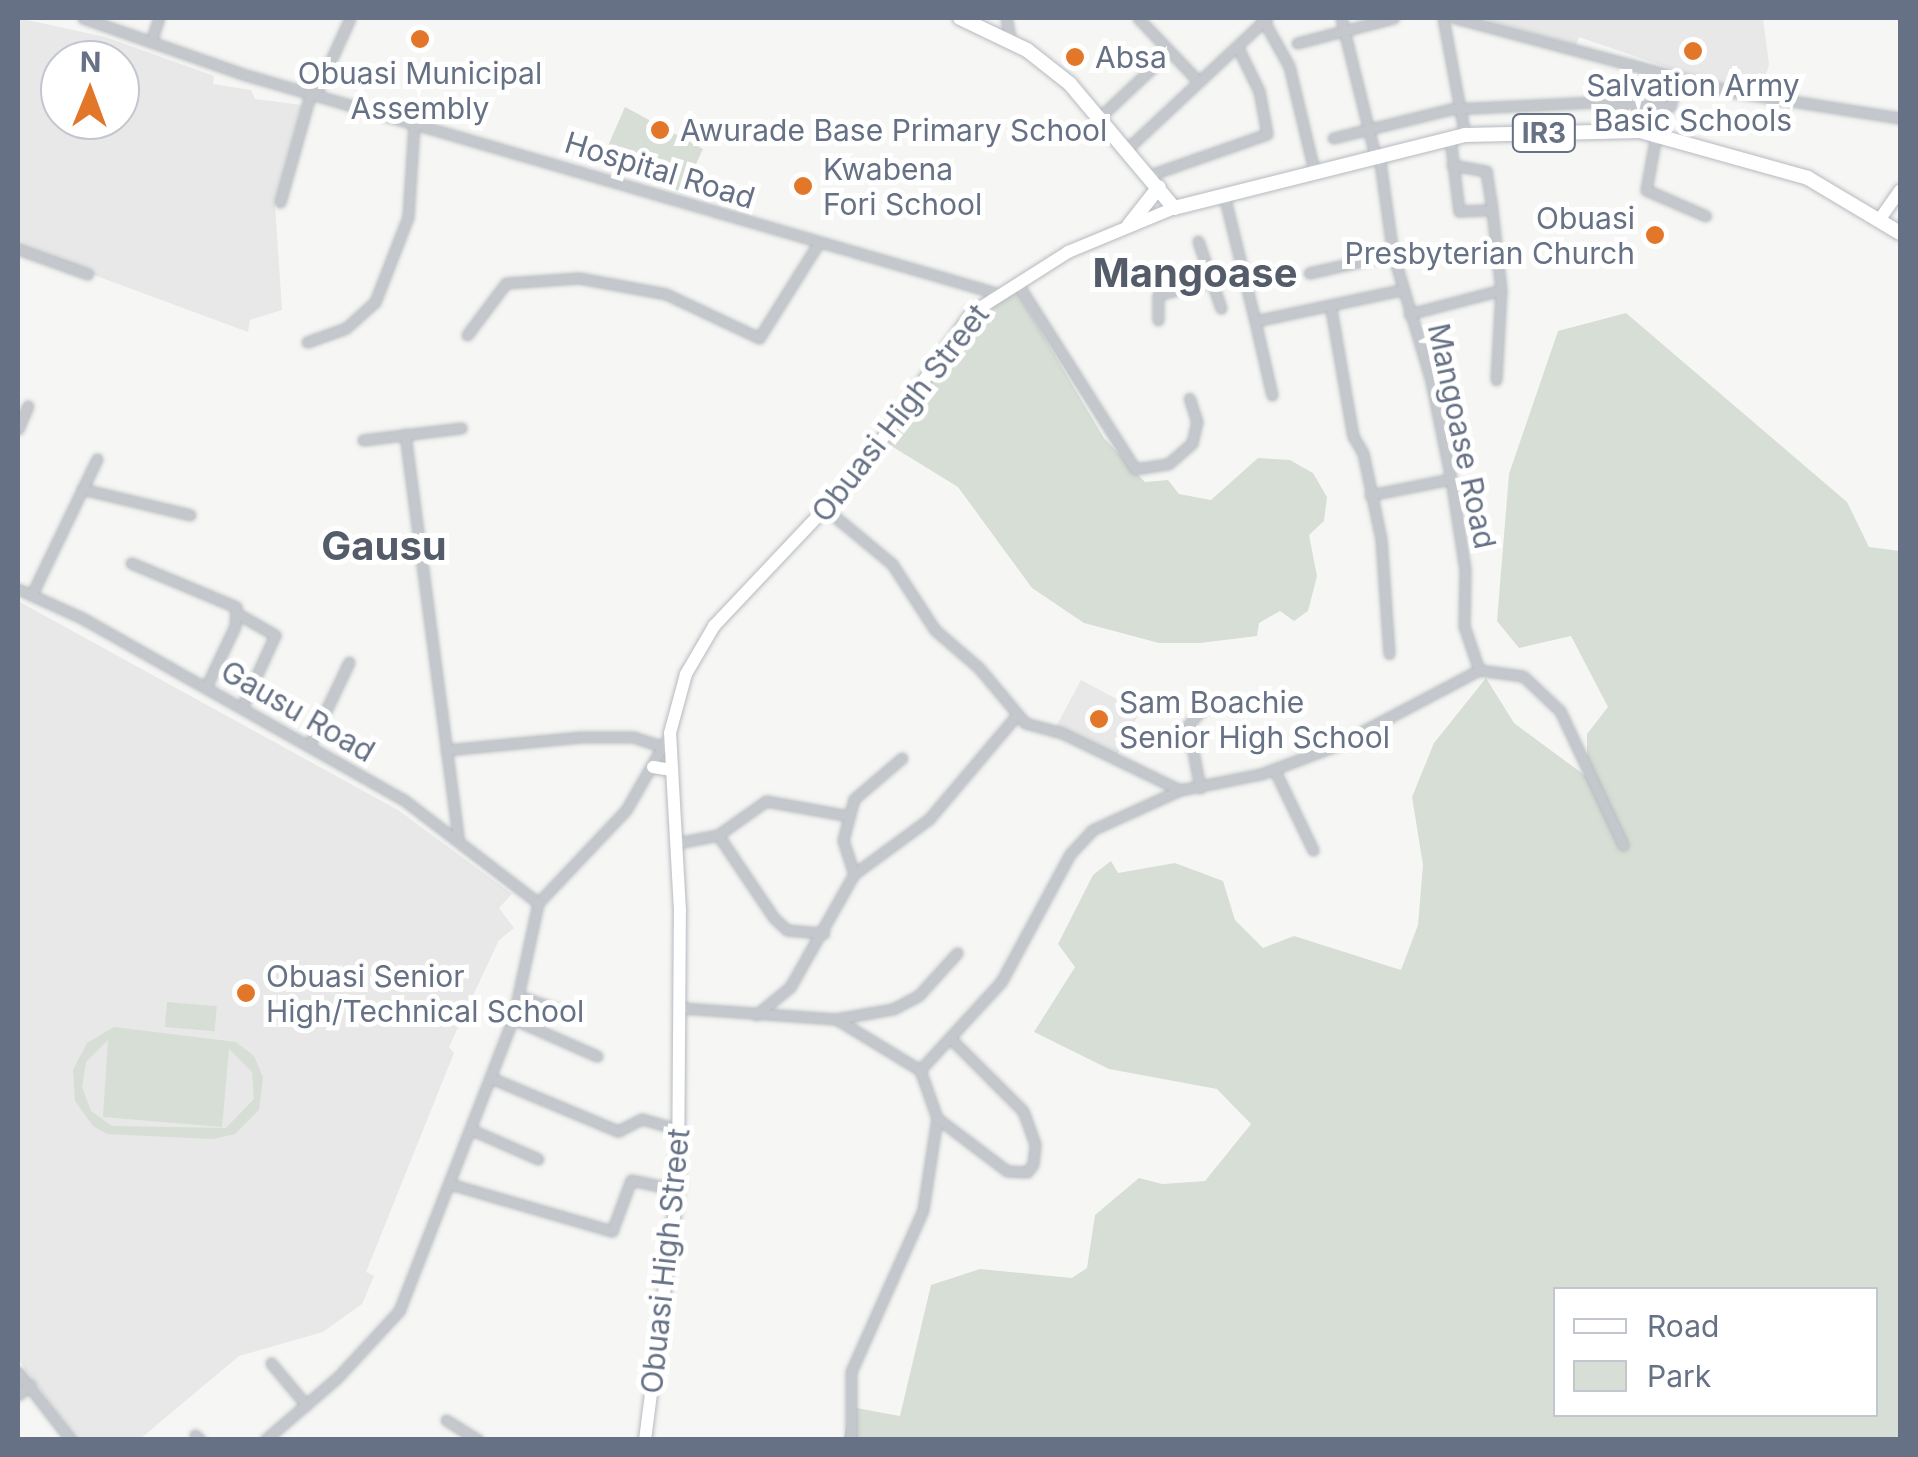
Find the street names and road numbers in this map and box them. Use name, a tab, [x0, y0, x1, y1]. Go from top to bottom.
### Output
road number: IR3	[1512, 110, 1576, 156]
street label: Hospital Road	[561, 124, 759, 216]
street label: Obuasi High Street	[804, 297, 996, 529]
street label: Mangoase Road	[1421, 320, 1503, 552]
street label: Gausu Road	[215, 653, 381, 769]
street label: Obuasi High Street	[633, 1127, 697, 1395]

